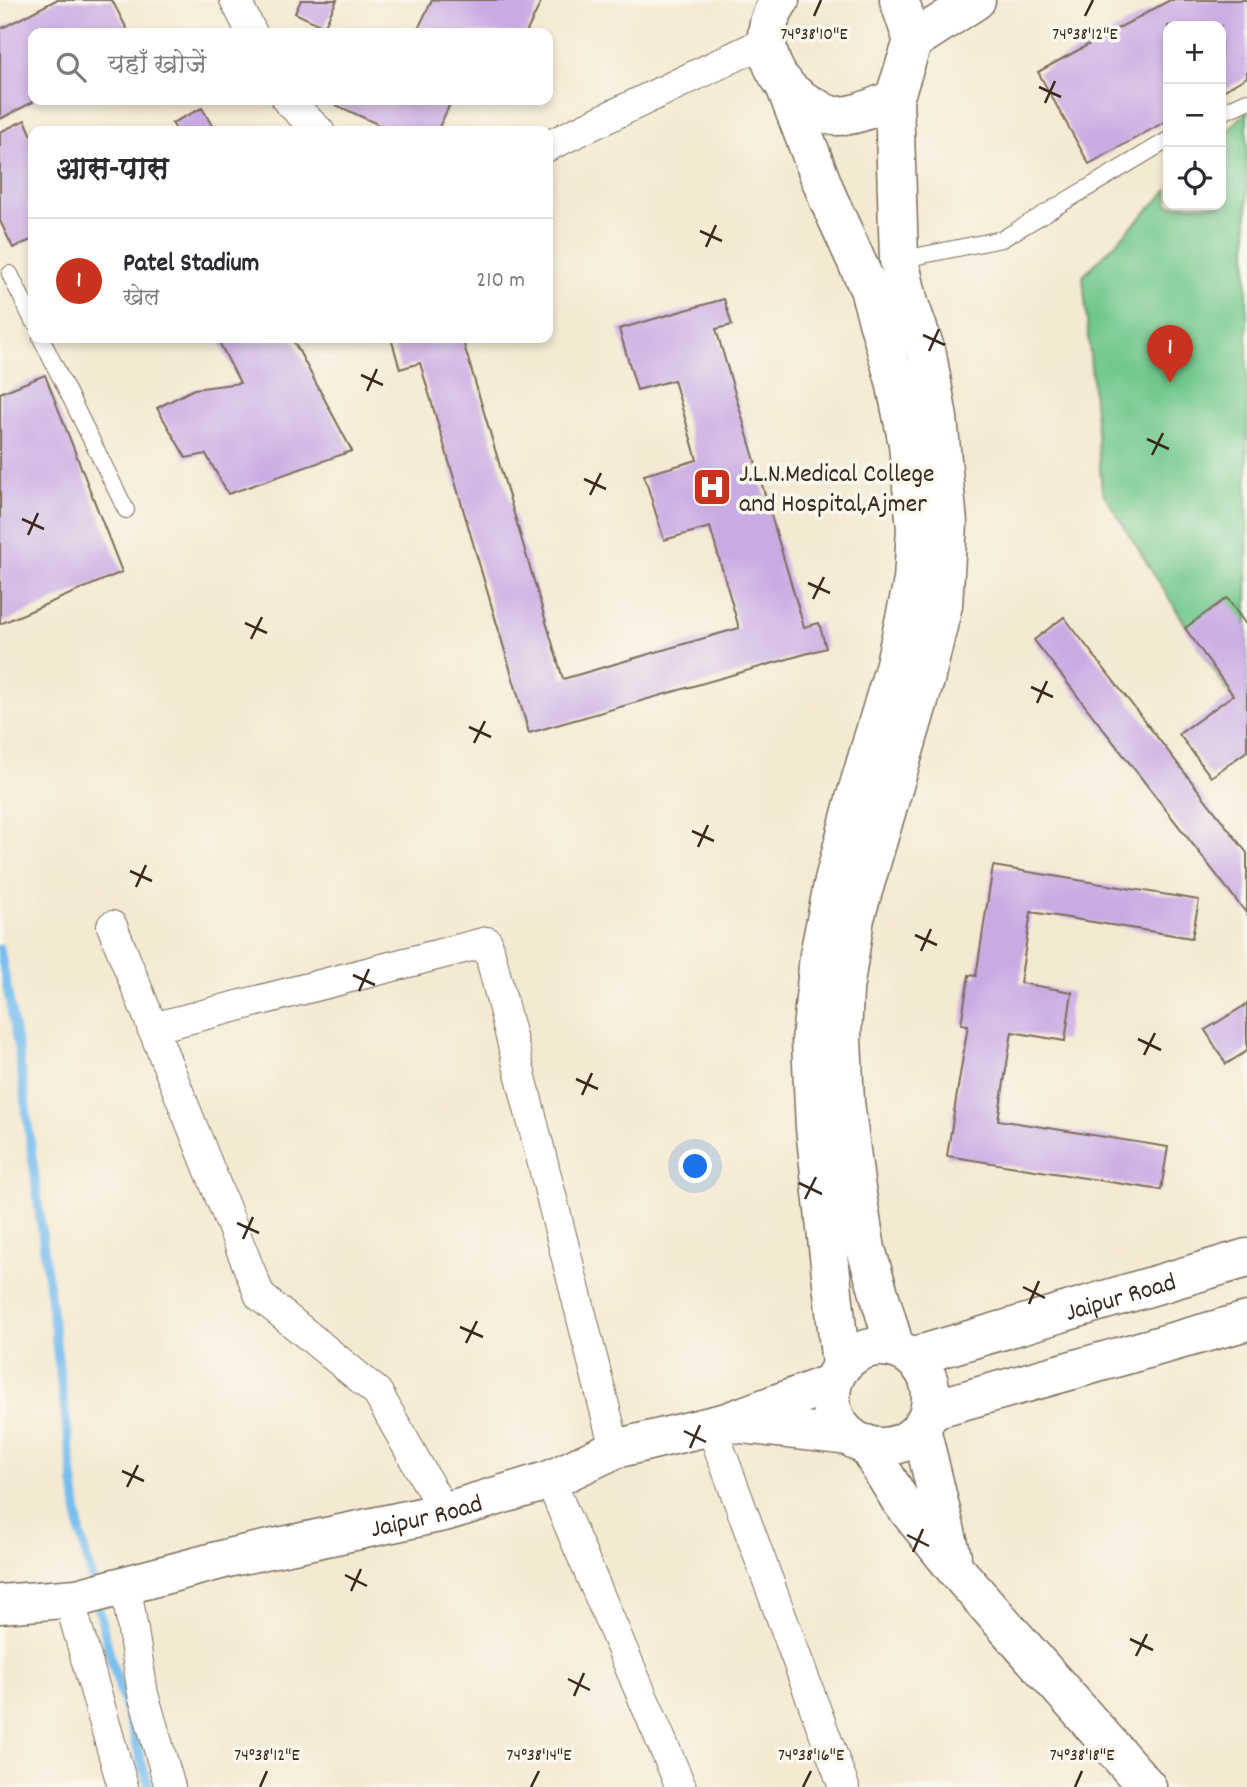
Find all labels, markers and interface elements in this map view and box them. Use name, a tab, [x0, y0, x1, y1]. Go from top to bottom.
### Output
map controls	[1163, 21, 1226, 210]
button: +	[1163, 21, 1226, 84]
text: 74°38'10"E	[780, 23, 848, 48]
text: 74°38'12"E	[1052, 23, 1118, 48]
search box	[28, 28, 553, 105]
icon: search	[52, 48, 90, 86]
text: यहाँ खोजें	[108, 48, 206, 85]
button: −	[1163, 84, 1226, 147]
button: locate	[1163, 147, 1226, 210]
text: आस-पास	[56, 150, 168, 193]
text: Patel Stadium	[123, 246, 259, 283]
text: 1	[76, 265, 82, 298]
text: 210 m	[476, 265, 525, 298]
text: खेल	[123, 283, 160, 316]
pin: 1	[1147, 325, 1193, 383]
place label: J.L.N.Medical College and Hospital,Ajmer	[739, 457, 934, 524]
hospital icon: J.L.N.Medical College and Hospital,Ajmer	[691, 466, 733, 508]
your location	[678, 1149, 712, 1183]
street label: Jaipur Road	[1061, 1265, 1181, 1333]
street label: Jaipur Road	[367, 1486, 487, 1549]
text: 74°38'12"E	[234, 1744, 300, 1769]
text: 74°38'14"E	[507, 1744, 571, 1769]
text: 74°38'16"E	[778, 1744, 844, 1769]
text: 74°38'18"E	[1050, 1744, 1114, 1769]

